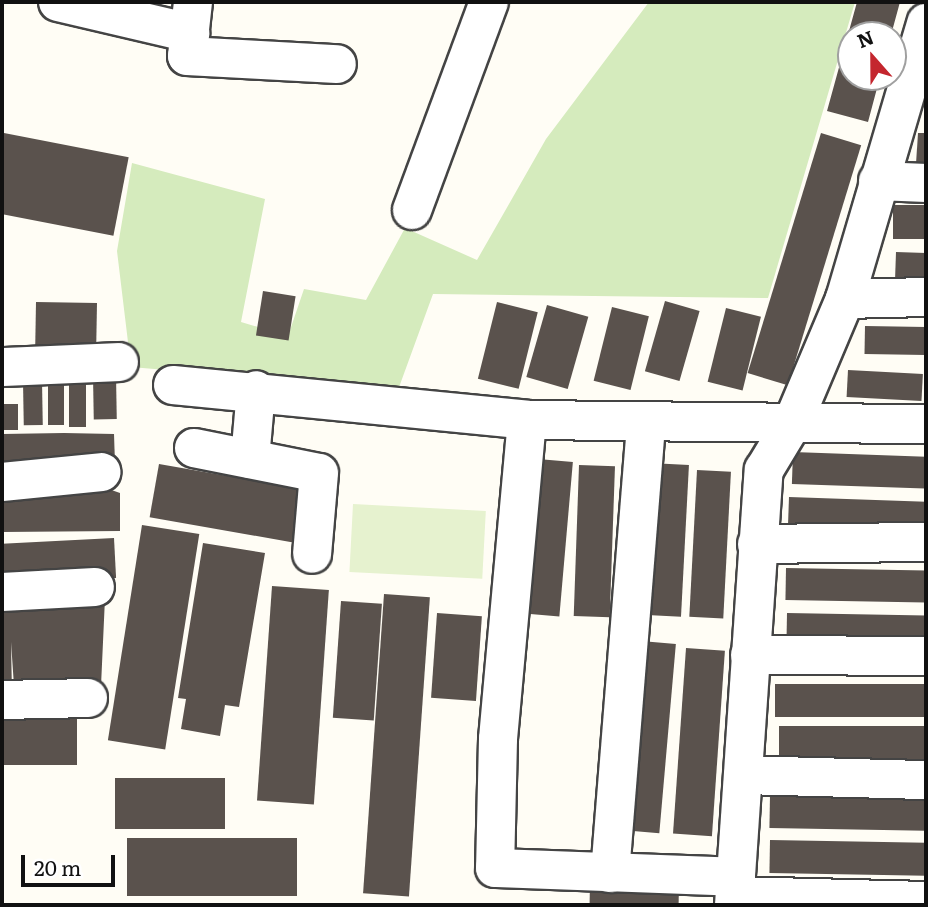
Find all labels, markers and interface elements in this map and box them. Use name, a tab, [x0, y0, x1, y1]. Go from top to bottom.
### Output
north arrow	[837, 21, 907, 91]
text: N	[853, 22, 878, 54]
scale bar	[24, 841, 119, 885]
text: 20 m	[34, 851, 81, 882]

